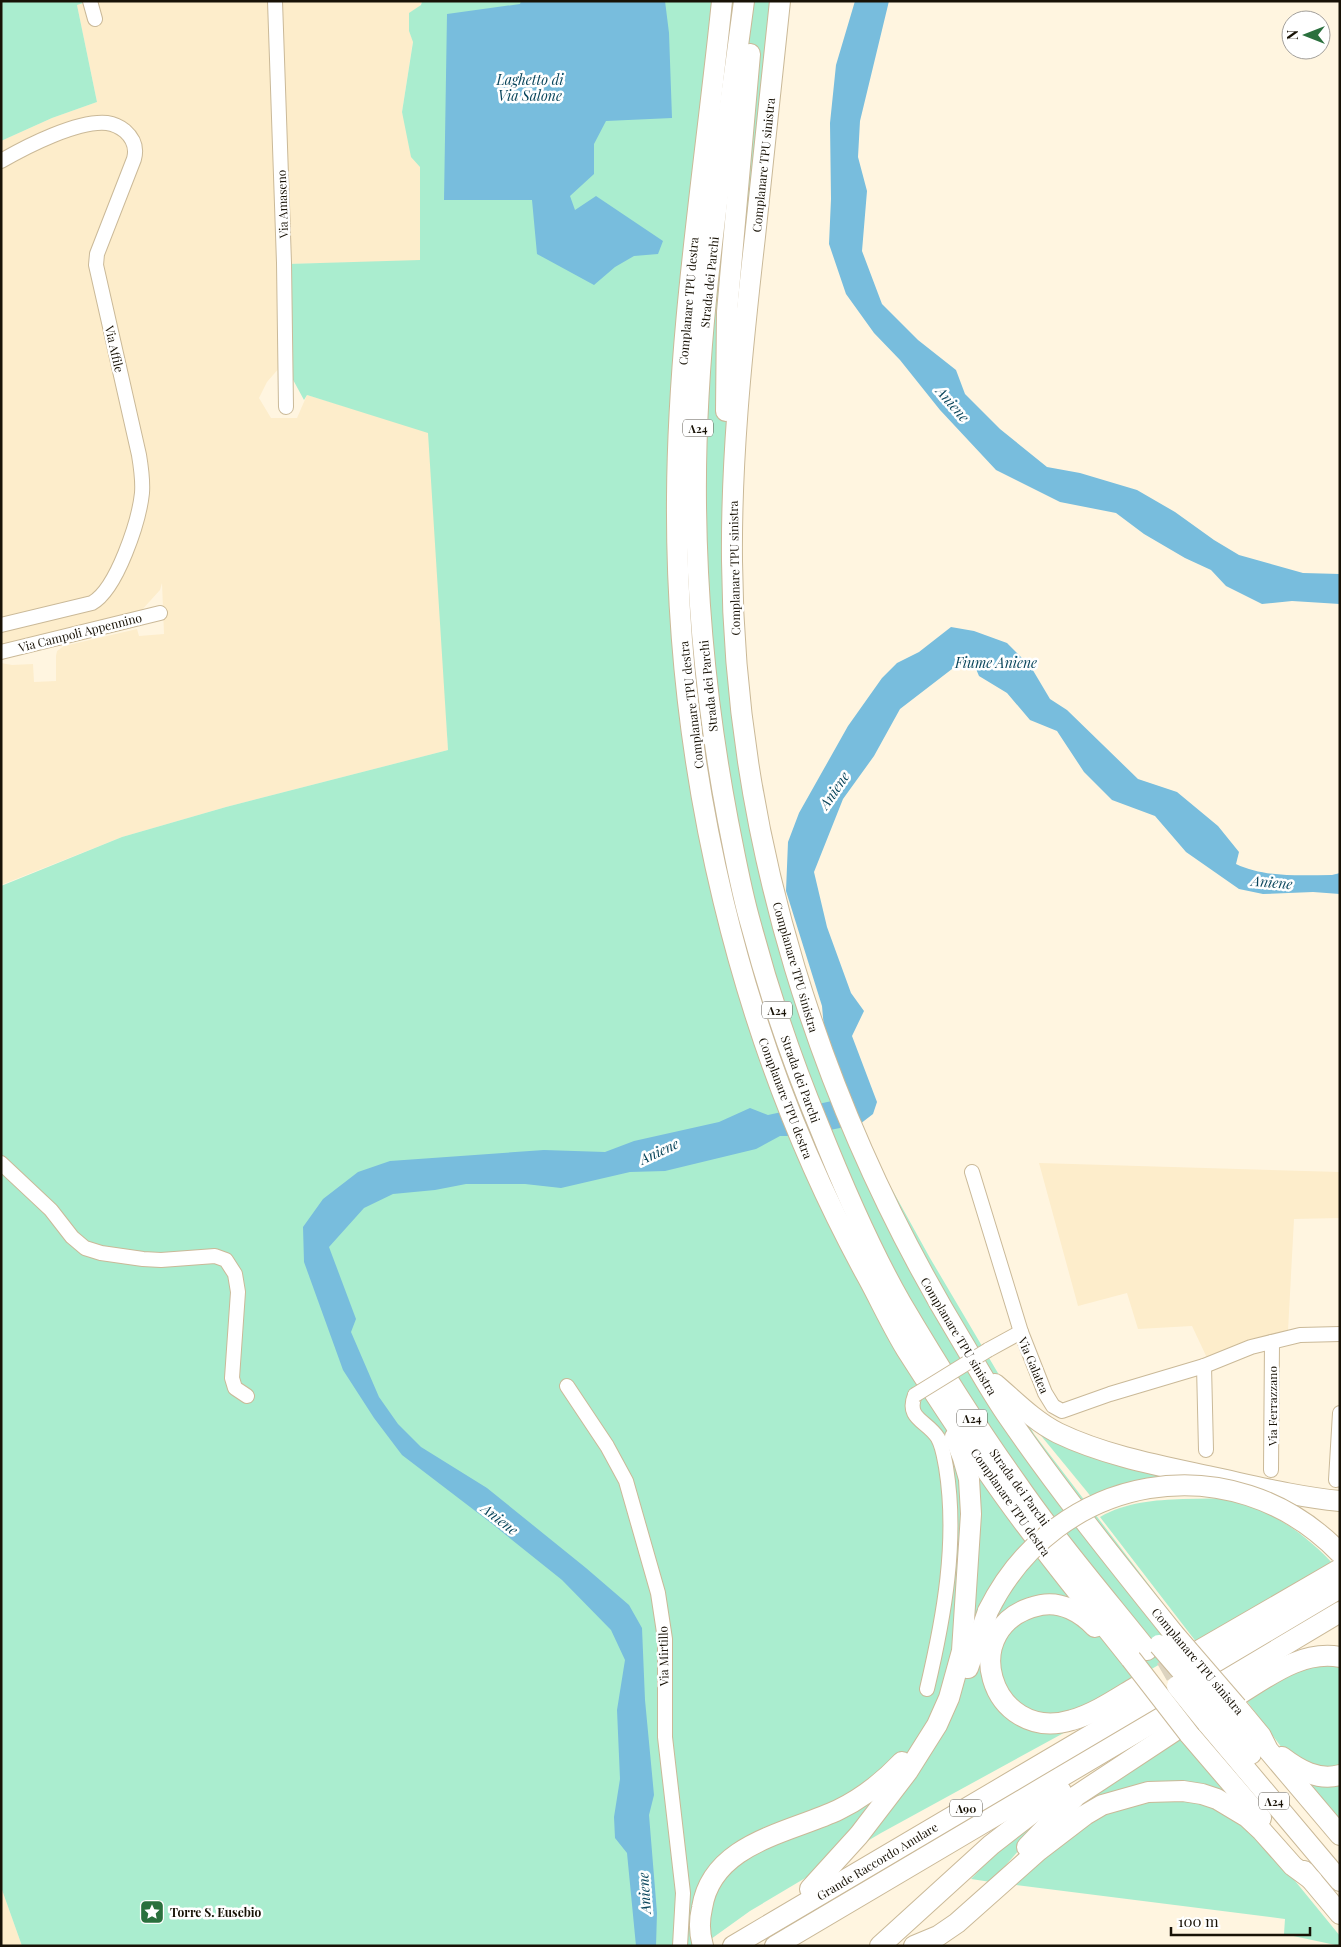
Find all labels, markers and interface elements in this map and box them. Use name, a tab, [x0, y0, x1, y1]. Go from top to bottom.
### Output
north arrow	[1281, 10, 1331, 60]
text: N	[1283, 30, 1302, 40]
water label: Laghetto di Via Salone	[496, 70, 564, 105]
street label: Complanare TPU sinistra	[748, 97, 778, 233]
street label: Via Amaseno	[273, 169, 291, 240]
street label: Strada dei Parchi	[696, 235, 722, 328]
street label: Complanare TPU destra	[674, 236, 702, 366]
street label: Via Affile	[102, 323, 128, 374]
water label: Aniene	[931, 381, 974, 426]
road number: A24	[683, 419, 713, 436]
street label: Complanare TPU sinistra	[725, 500, 743, 636]
street label: Via Campoli Appennino	[16, 609, 144, 655]
street label: Strada dei Parchi	[695, 639, 721, 732]
street label: Complanare TPU destra	[675, 640, 707, 770]
water label: Fiume Aniene	[954, 653, 1037, 672]
water label: Aniene	[813, 768, 853, 814]
water label: Aniene	[1249, 871, 1293, 893]
street label: Complanare TPU sinistra	[770, 900, 822, 1034]
road number: A24	[762, 1002, 792, 1018]
street label: Strada dei Parchi	[778, 1033, 824, 1125]
street label: Complanare TPU destra	[756, 1035, 817, 1161]
water label: Aniene	[634, 1134, 682, 1169]
street label: Complanare TPU sinistra	[917, 1274, 1001, 1398]
street label: Via Galatea	[1015, 1334, 1053, 1396]
street label: Via Ferrazzano	[1264, 1366, 1280, 1447]
road number: A24	[957, 1410, 987, 1426]
street label: Complanare TPU destra	[968, 1445, 1054, 1559]
street label: Strada dei Parchi	[987, 1445, 1054, 1529]
water label: Aniene	[476, 1498, 522, 1539]
street label: Complanare TPU sinistra	[1148, 1604, 1248, 1718]
street label: Via Mirtillo	[654, 1625, 672, 1687]
road number: A24	[1259, 1792, 1289, 1810]
road number: A90	[950, 1800, 982, 1816]
street label: Grande Raccordo Anulare	[814, 1818, 940, 1904]
water label: Aniene	[633, 1872, 655, 1916]
place icon: Torre S. Eusebio	[139, 1899, 165, 1925]
place label: Torre S. Eusebio	[170, 1904, 262, 1920]
scale bar	[1171, 1904, 1310, 1936]
text: 100 m	[1178, 1911, 1219, 1931]

